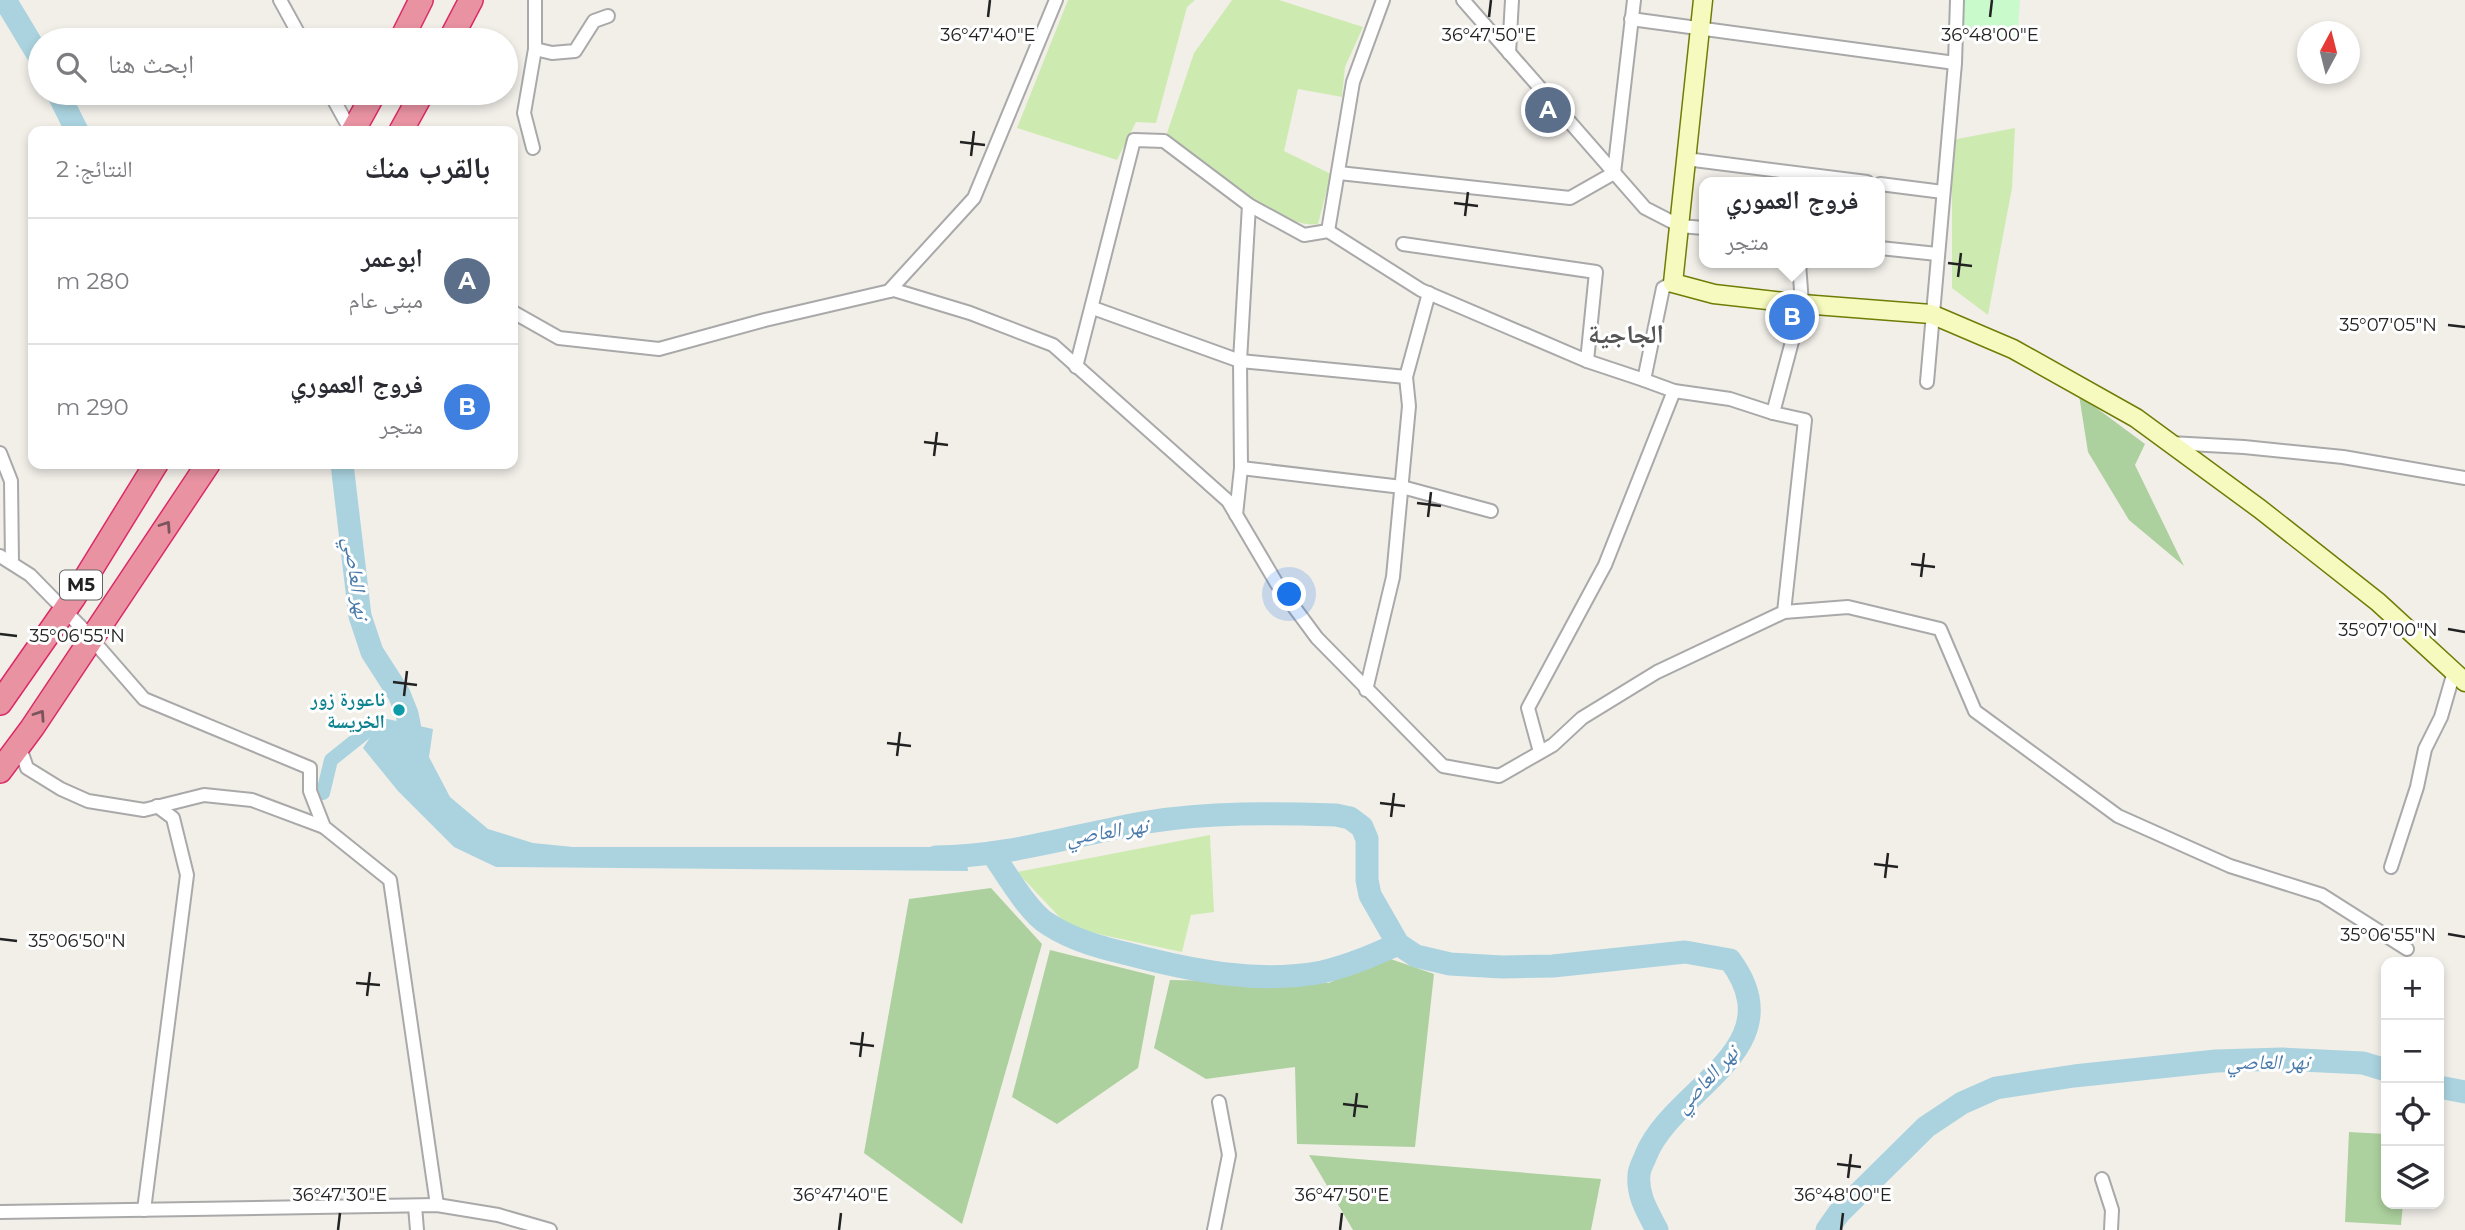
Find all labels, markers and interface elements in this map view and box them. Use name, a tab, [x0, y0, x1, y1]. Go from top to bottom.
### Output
north arrow	[2297, 21, 2360, 84]
text: 36°47'40"E	[940, 24, 1036, 46]
text: 36°47'50"E	[1442, 24, 1536, 46]
text: 36°48'00"E	[1941, 24, 2039, 46]
search box	[28, 28, 518, 105]
icon: search	[52, 48, 90, 86]
text: ابحث هنا	[108, 48, 194, 80]
pin: A	[1525, 84, 1571, 136]
text: بالقرب منك	[364, 149, 490, 186]
text: النتائج: 2	[56, 155, 133, 183]
popup	[1699, 177, 1885, 268]
text: فروج العموري	[1725, 184, 1859, 216]
text: متجر	[1725, 228, 1769, 256]
text: ابوعمر	[361, 242, 423, 274]
text: 280 m	[56, 267, 129, 295]
text: A	[458, 267, 476, 295]
text: مبنى عام	[349, 286, 423, 314]
pin: B	[1769, 291, 1815, 343]
text: 35°07'05"N	[2339, 314, 2437, 336]
district label: الجاجية	[1588, 318, 1664, 350]
text: فروج العموري	[290, 368, 423, 400]
text: 290 m	[56, 393, 129, 421]
text: B	[458, 393, 476, 421]
text: متجر	[380, 412, 423, 440]
one-way arrow	[158, 521, 171, 534]
water label: نهر العاصي	[335, 536, 376, 625]
road number: M5	[60, 570, 102, 600]
your location	[1272, 577, 1306, 611]
text: 35°07'00"N	[2338, 619, 2438, 641]
text: 35°06'55"N	[29, 625, 125, 647]
place label: ناعورة زور الخريسة	[310, 688, 385, 733]
marker: ناعورة زور الخريسة	[391, 702, 407, 718]
one-way arrow	[32, 710, 45, 723]
water label: نهر العاصي	[1064, 812, 1154, 854]
text: 35°06'55"N	[2340, 924, 2436, 946]
text: 35°06'50"N	[28, 930, 126, 952]
map controls	[2381, 957, 2444, 1209]
button: +	[2381, 957, 2444, 1020]
button: −	[2381, 1020, 2444, 1083]
water label: نهر العاصي	[1669, 1038, 1749, 1121]
water label: نهر العاصي	[2227, 1049, 2313, 1078]
button: locate	[2381, 1083, 2444, 1146]
button: layers	[2381, 1146, 2444, 1209]
text: 36°47'30"E	[293, 1184, 387, 1206]
text: 36°47'40"E	[793, 1184, 889, 1206]
text: 36°47'50"E	[1295, 1184, 1389, 1206]
text: 36°48'00"E	[1794, 1184, 1892, 1206]

